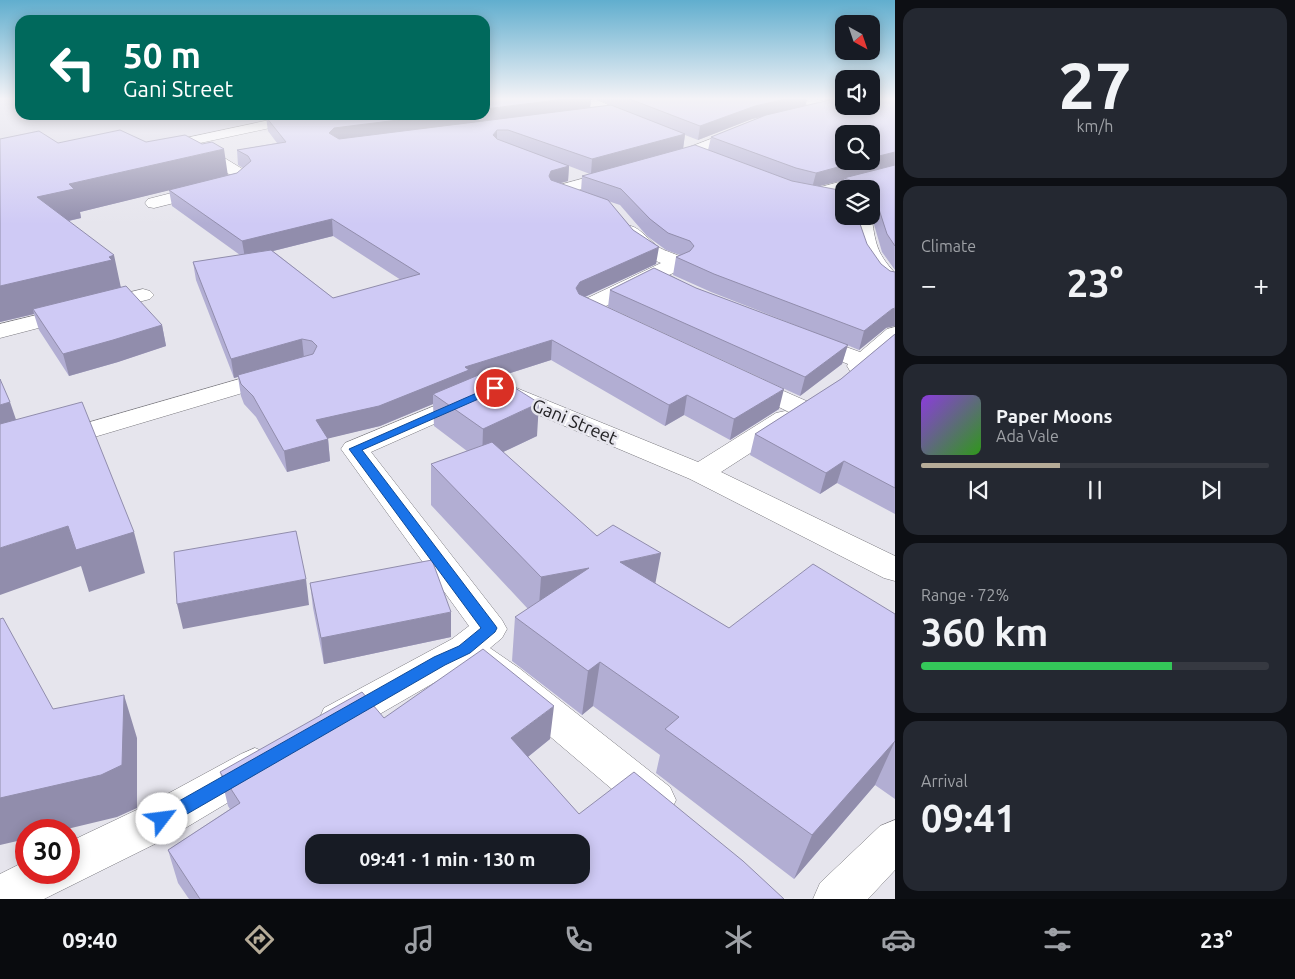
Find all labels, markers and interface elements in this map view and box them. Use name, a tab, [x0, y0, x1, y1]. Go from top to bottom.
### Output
north arrow	[835, 15, 880, 60]
map controls	[835, 15, 880, 225]
icon: left	[40, 35, 105, 100]
text: 50 m	[123, 35, 201, 75]
text: 27	[1058, 48, 1132, 121]
button: sound	[835, 70, 880, 115]
text: Gani Street	[123, 76, 233, 101]
text: km/h	[1077, 117, 1113, 135]
button: search	[835, 125, 880, 170]
button: layers	[835, 180, 880, 225]
text: Climate	[921, 237, 976, 255]
text: 23°	[1067, 262, 1123, 304]
text: −	[921, 269, 937, 300]
text: +	[1253, 269, 1269, 300]
pin	[474, 367, 516, 409]
icon: arrive	[481, 374, 509, 402]
street label: Gani Street	[530, 394, 620, 448]
text: Paper Moons	[996, 405, 1113, 427]
text: Ada Vale	[996, 427, 1059, 445]
icon: previous	[965, 476, 993, 504]
icon: pause	[1081, 476, 1109, 504]
icon: next	[1197, 476, 1225, 504]
text: Range · 72%	[921, 586, 1009, 604]
text: 360 km	[921, 611, 1048, 653]
text: Arrival	[921, 772, 968, 790]
position arrow	[135, 792, 187, 844]
text: 09:41	[921, 797, 1016, 839]
speed limit sign: 30	[15, 819, 80, 884]
text: 09:41 · 1 min · 130 m	[360, 848, 535, 870]
icon: directions	[242, 922, 277, 957]
icon: music	[402, 922, 437, 957]
icon: phone	[561, 922, 596, 957]
icon: climate	[721, 922, 756, 957]
icon: car	[881, 922, 916, 957]
icon: filters	[1040, 922, 1075, 957]
text: 09:40	[62, 927, 117, 952]
text: 23°	[1200, 927, 1233, 952]

